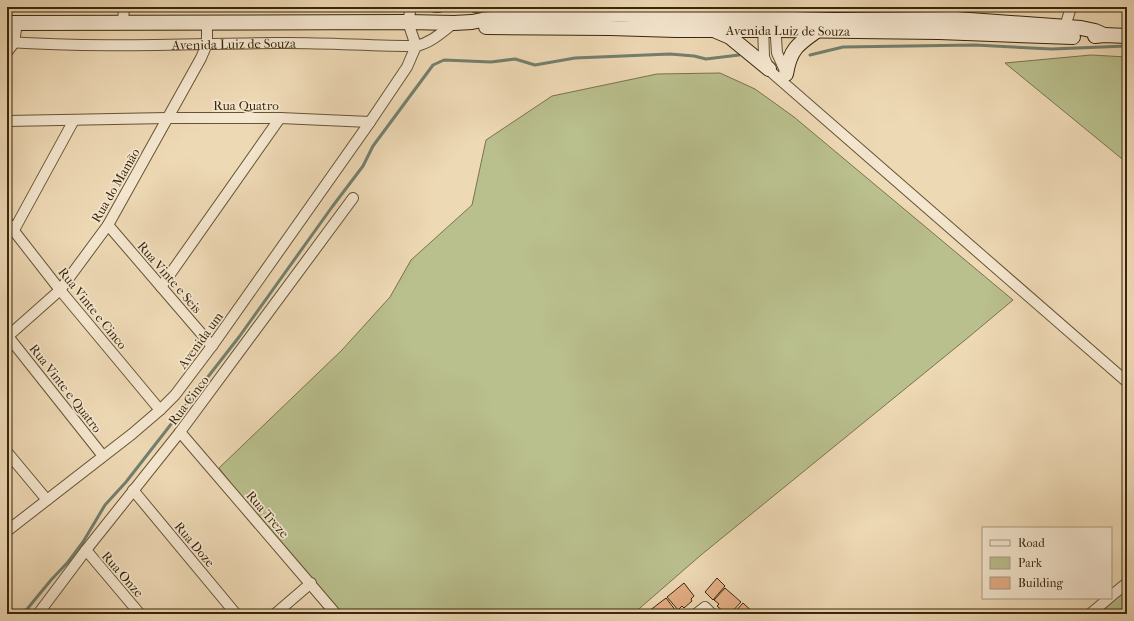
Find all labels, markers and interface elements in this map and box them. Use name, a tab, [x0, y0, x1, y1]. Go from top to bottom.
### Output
street label: Avenida Luiz de Souza	[725, 23, 851, 39]
street label: Avenida Luiz de Souza	[171, 36, 297, 53]
street label: Rua Quatro	[213, 98, 279, 113]
street label: Rua do Mamão	[88, 145, 143, 225]
street label: Rua Vinte e Seis	[134, 238, 205, 316]
street label: Rua Vinte e Cinco	[55, 265, 130, 352]
street label: Avenida um	[174, 309, 226, 372]
street label: Rua Vinte e Quatro	[26, 341, 105, 436]
street label: Rua Cinco	[165, 372, 212, 428]
street label: Rua Treze	[243, 488, 292, 541]
street label: Rua Doze	[172, 519, 218, 570]
legend	[982, 527, 1112, 599]
text: Road	[1018, 536, 1045, 550]
street label: Rua Onze	[99, 548, 147, 601]
text: Park	[1018, 556, 1043, 570]
text: Building	[1018, 576, 1063, 590]

